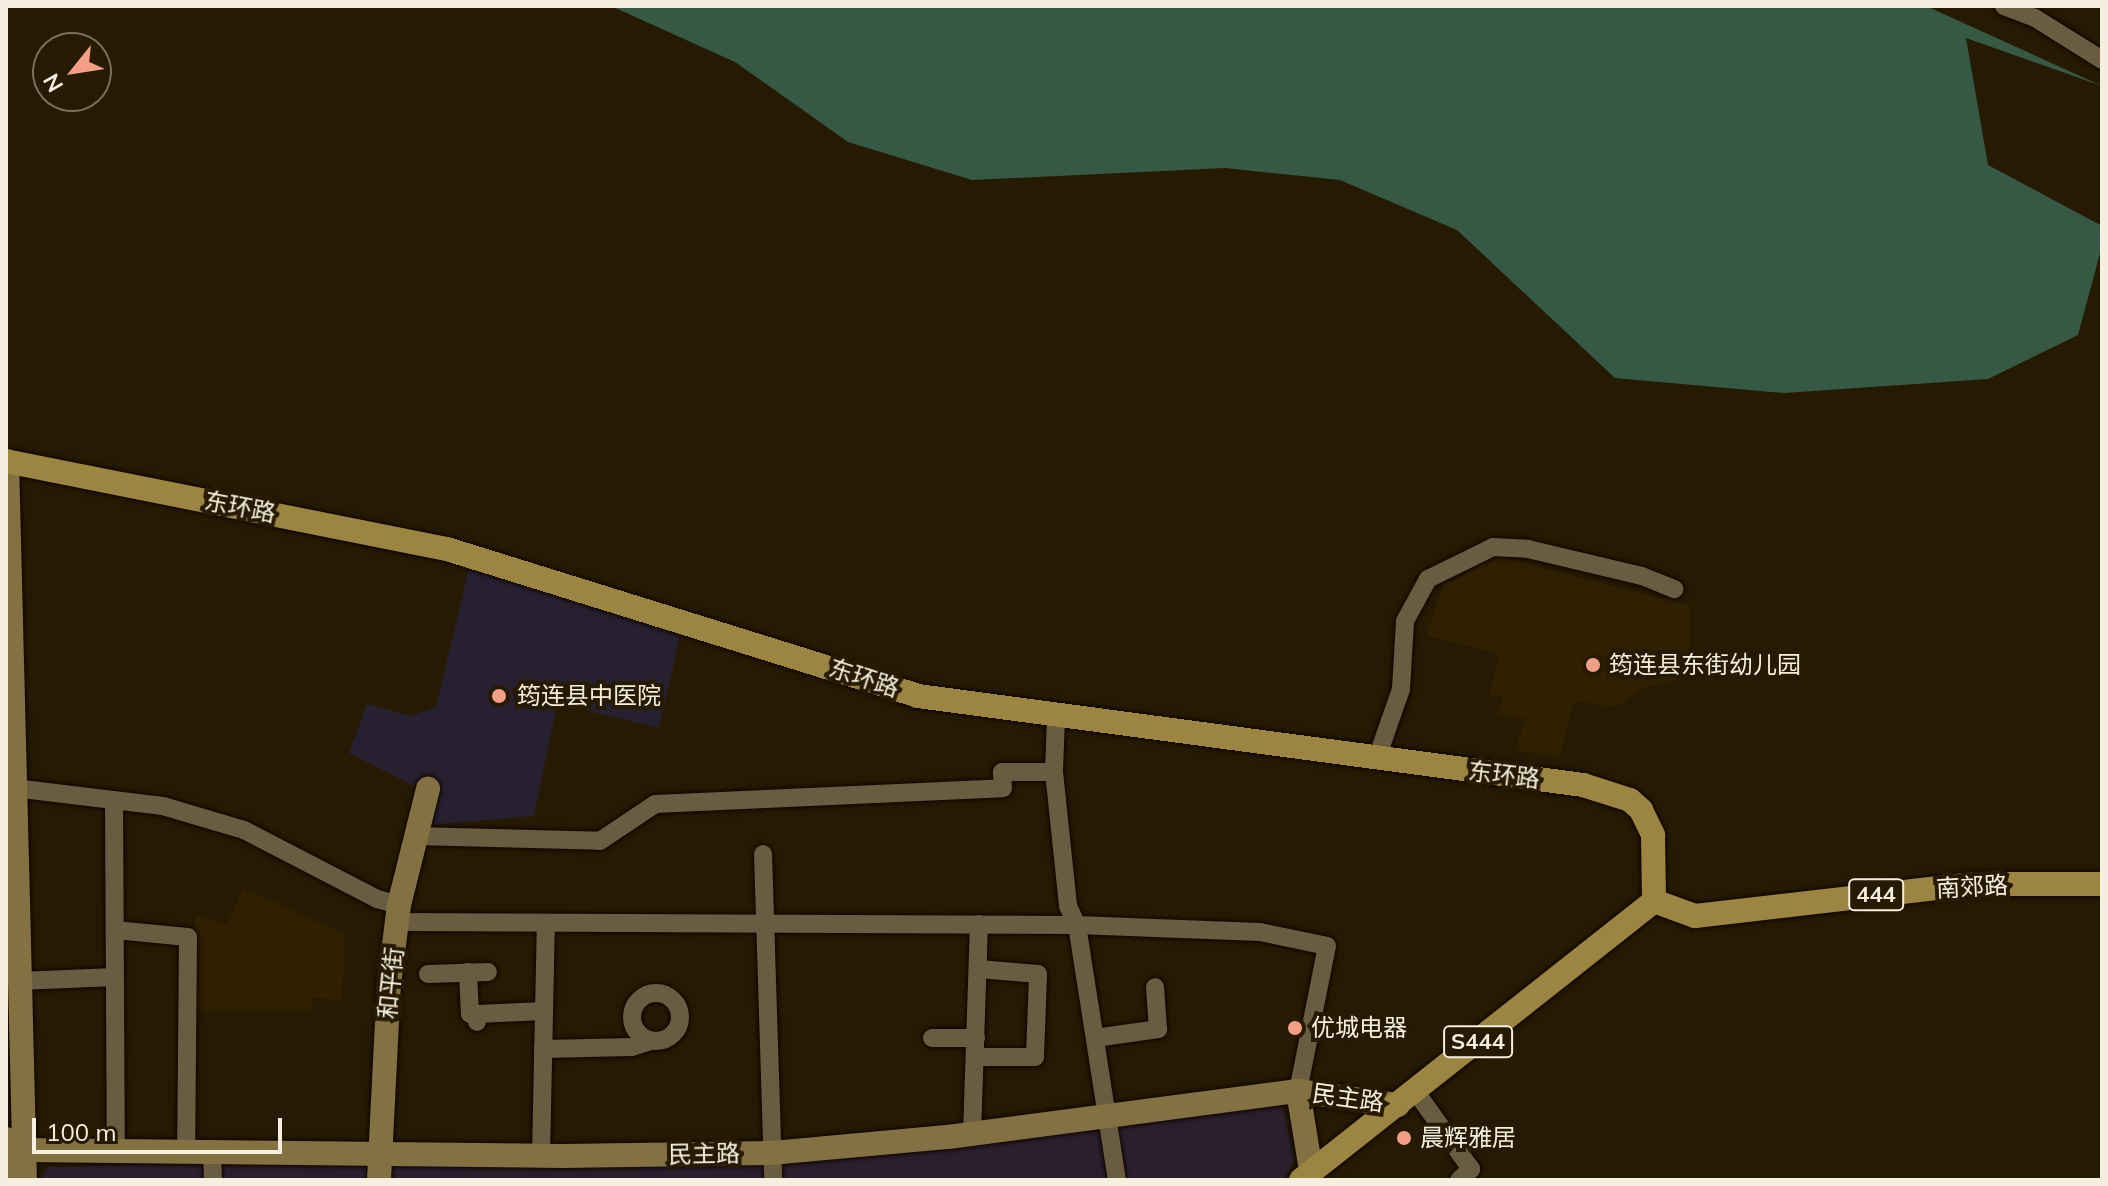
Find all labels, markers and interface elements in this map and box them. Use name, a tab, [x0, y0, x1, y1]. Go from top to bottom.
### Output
north arrow	[32, 32, 112, 112]
text: N	[37, 69, 69, 97]
street label: 东环路	[202, 486, 278, 528]
place label: 筠连县东街幼儿园	[1609, 651, 1801, 679]
street label: 东环路	[825, 653, 903, 703]
marker: 筠连县东街幼儿园	[1584, 656, 1602, 674]
place label: 筠连县中医院	[517, 682, 661, 710]
marker: 筠连县中医院	[488, 685, 510, 707]
street label: 东环路	[1467, 756, 1541, 794]
street label: 南郊路	[1935, 871, 2009, 903]
road number: 444	[1848, 877, 1904, 913]
street label: 和平街	[373, 946, 409, 1020]
place label: 优城电器	[1311, 1014, 1407, 1042]
marker: 优城电器	[1286, 1019, 1304, 1037]
road number: S444	[1442, 1024, 1514, 1060]
street label: 民主路	[1310, 1079, 1386, 1117]
scale bar	[36, 1102, 286, 1152]
text: 100 m	[46, 1117, 117, 1147]
place label: 晨辉雅居	[1420, 1124, 1516, 1152]
marker: 晨辉雅居	[1395, 1129, 1413, 1147]
street label: 民主路	[668, 1139, 740, 1169]

